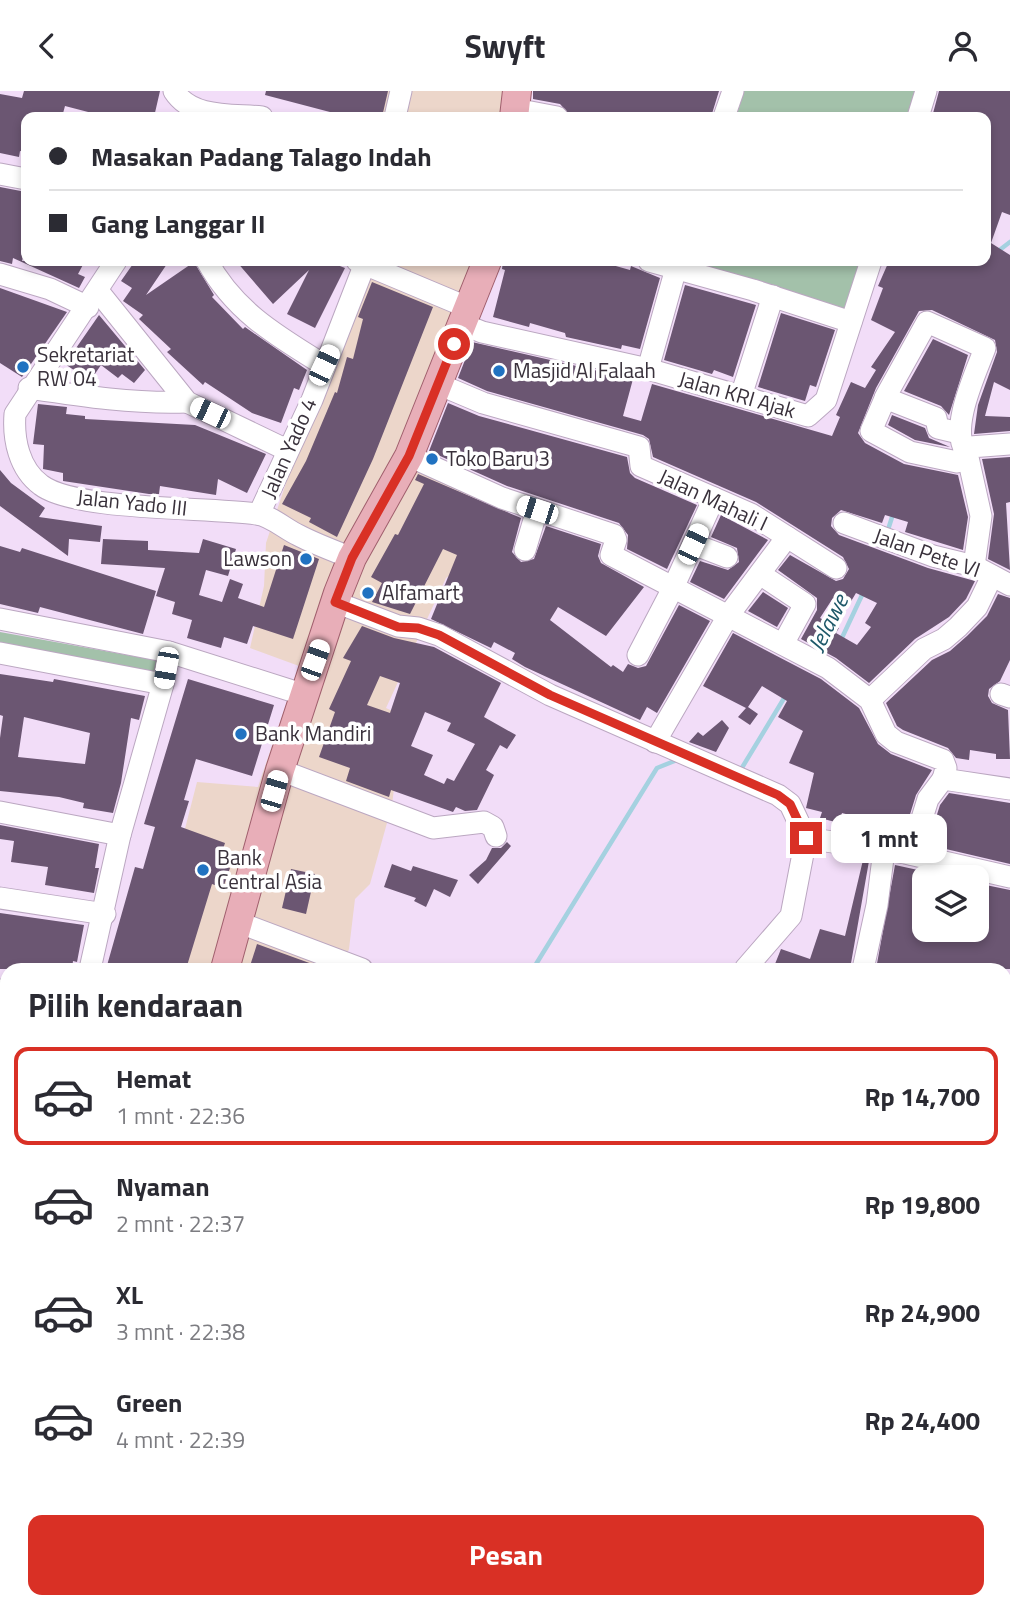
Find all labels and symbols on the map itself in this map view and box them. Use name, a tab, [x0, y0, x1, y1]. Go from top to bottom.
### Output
route start	[438, 328, 470, 360]
place label: Sekretariat RW 04	[37, 338, 135, 394]
car	[306, 342, 343, 388]
place label: Masjid Al Falaah	[513, 354, 656, 386]
marker: Sekretariat RW 04	[15, 359, 31, 375]
street label: Jalan KRI Ajak	[675, 362, 799, 426]
marker: Masjid Al Falaah	[491, 363, 507, 379]
street label: Jalan Yado 4	[252, 392, 324, 503]
car	[187, 395, 234, 431]
place label: Toko Baru 3	[446, 442, 550, 474]
marker: Toko Baru 3	[424, 451, 440, 467]
street label: Jalan Mahali I	[654, 460, 773, 538]
street label: Jalan Yado III	[75, 480, 189, 524]
car	[514, 494, 561, 526]
street label: Jalan Pete VI	[870, 519, 985, 585]
car	[675, 521, 712, 567]
place label: Lawson	[223, 542, 292, 574]
marker: Lawson	[298, 551, 314, 567]
place label: Alfamart	[382, 576, 460, 608]
marker: Alfamart	[360, 585, 376, 601]
water label: Jelawe	[798, 587, 857, 658]
car	[298, 637, 333, 683]
car	[153, 645, 180, 691]
place label: Bank Mandiri	[255, 717, 371, 749]
marker: Bank Mandiri	[233, 726, 249, 742]
car	[259, 768, 290, 814]
callout: 1 mnt	[830, 813, 946, 863]
route end	[790, 822, 822, 854]
place label: Bank Central Asia	[217, 841, 323, 897]
marker: Bank Central Asia	[195, 862, 211, 878]

